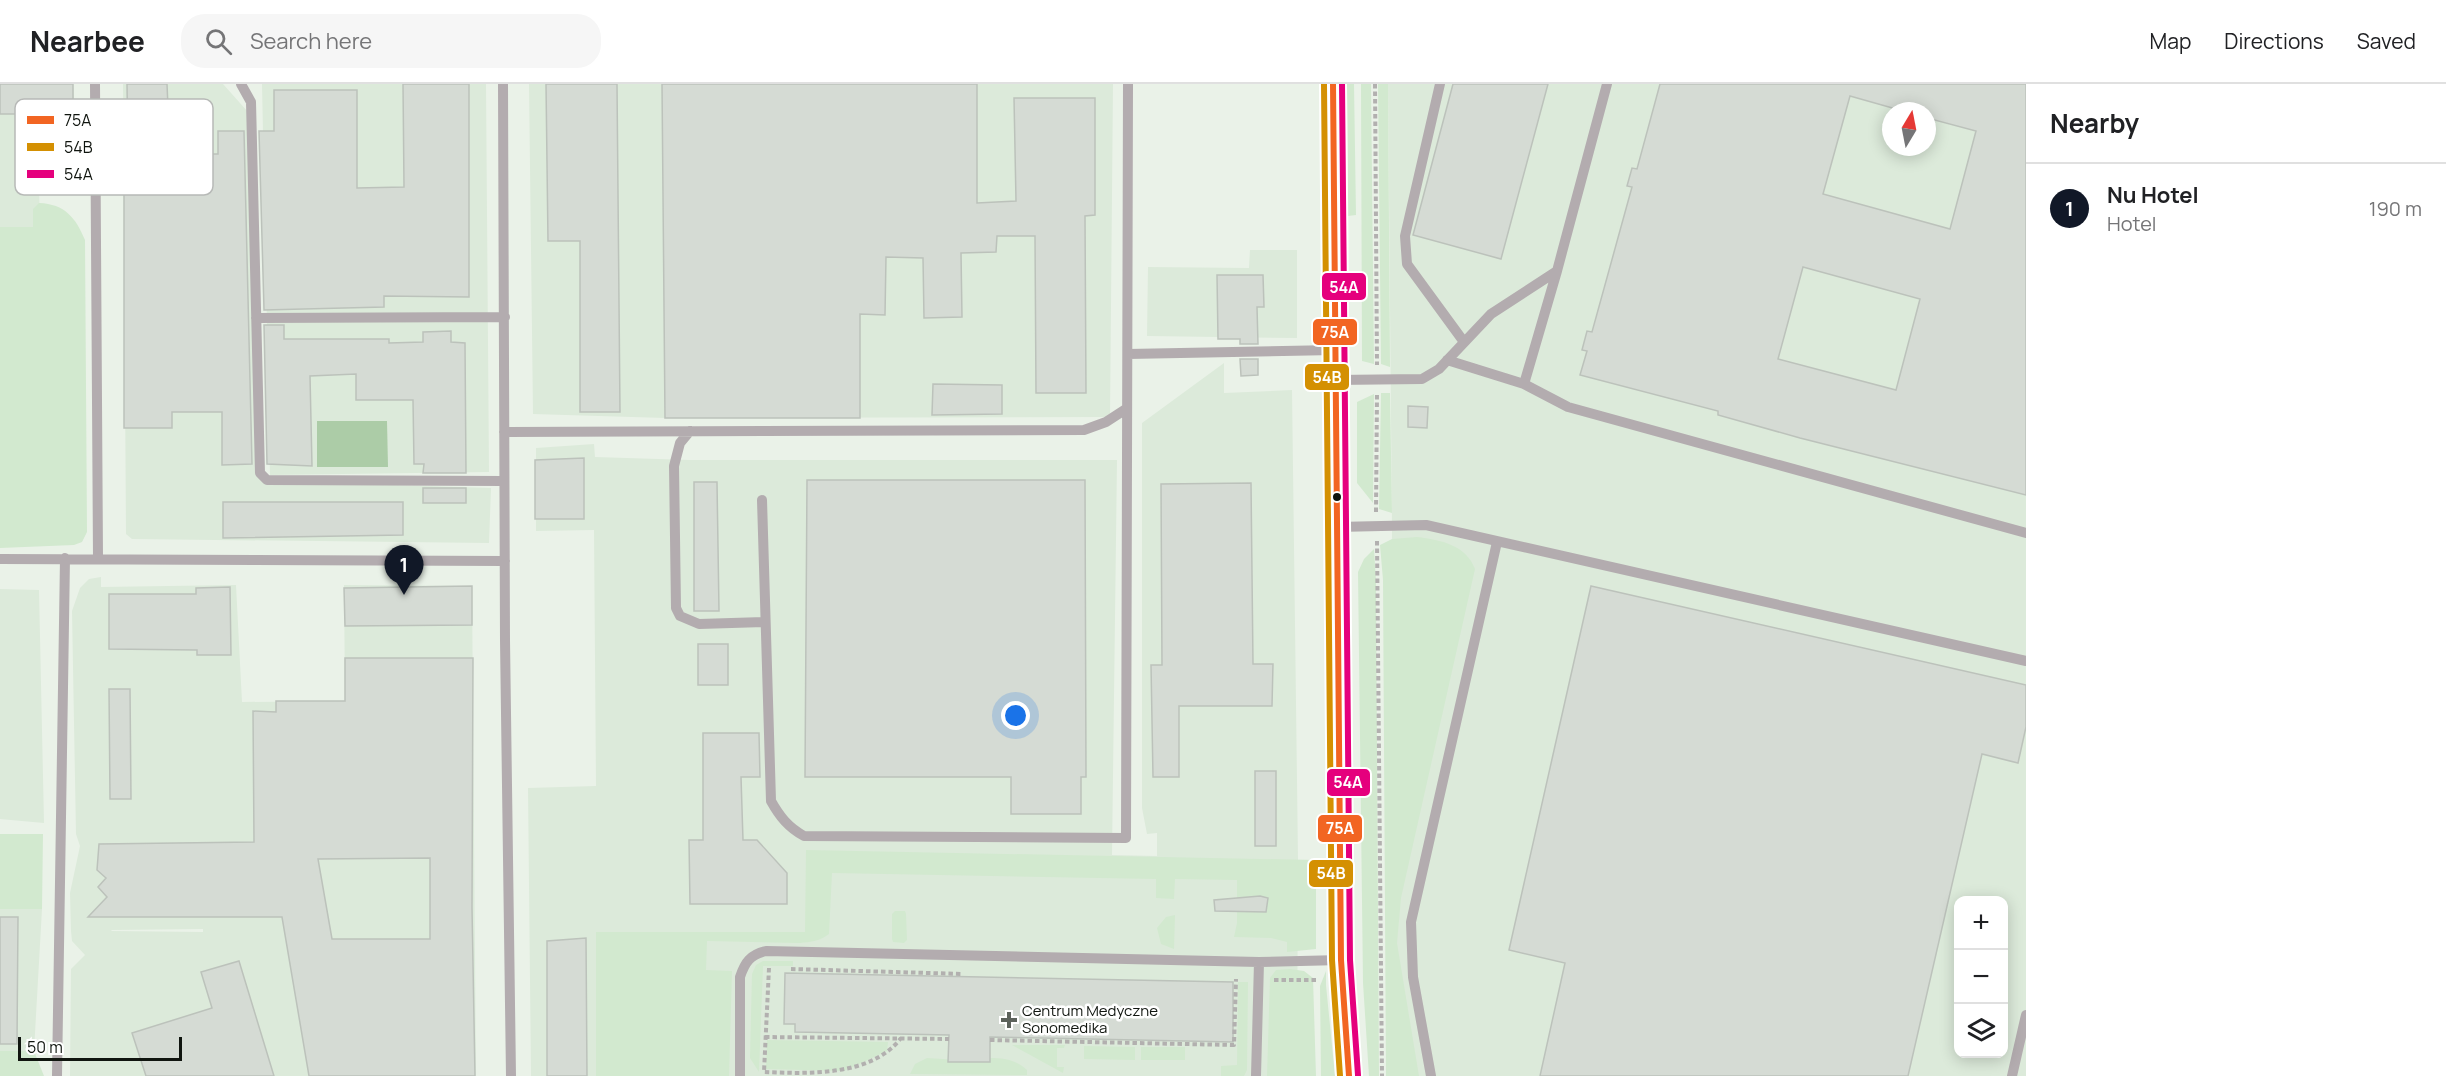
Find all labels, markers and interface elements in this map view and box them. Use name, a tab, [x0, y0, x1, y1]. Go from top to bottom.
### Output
search box	[181, 14, 601, 68]
text: Nearbee	[30, 22, 145, 60]
icon: search	[202, 25, 235, 58]
text: Search here	[250, 26, 372, 56]
text: Map	[2150, 27, 2191, 55]
text: Directions	[2224, 27, 2324, 55]
text: Saved	[2357, 27, 2416, 55]
legend	[15, 99, 213, 195]
north arrow	[1882, 102, 1936, 156]
text: Nearby	[2050, 105, 2139, 141]
text: 75A	[64, 109, 91, 131]
text: 54B	[64, 136, 93, 158]
text: 54A	[64, 163, 93, 185]
text: Nu Hotel	[2107, 180, 2199, 210]
text: 1	[2065, 195, 2074, 222]
text: 190 m	[2369, 195, 2422, 222]
text: Hotel	[2107, 210, 2157, 237]
line badge: 54A	[1321, 272, 1367, 301]
text: 54A	[1329, 276, 1359, 298]
line badge: 75A	[1312, 318, 1358, 346]
text: 75A	[1321, 321, 1350, 343]
line badge: 54B	[1304, 363, 1350, 391]
text: 54B	[1312, 366, 1342, 388]
unlabelled marker	[1331, 491, 1343, 503]
pin: 1	[384, 546, 424, 595]
your location	[1001, 701, 1030, 730]
line badge: 54A	[1326, 768, 1371, 797]
text: 54A	[1333, 771, 1363, 793]
line badge: 75A	[1317, 814, 1363, 843]
text: 75A	[1326, 817, 1355, 839]
line badge: 54B	[1308, 859, 1354, 888]
text: 54B	[1316, 862, 1346, 884]
map controls	[1954, 896, 2008, 1058]
button: +	[1954, 896, 2008, 950]
button: −	[1954, 950, 2008, 1004]
place label: Centrum Medyczne Sonomedika	[1022, 1000, 1158, 1038]
button: layers	[1954, 1004, 2008, 1058]
marker: Centrum Medyczne Sonomedika	[1000, 1011, 1018, 1029]
scale bar	[18, 1034, 182, 1062]
text: 50 m	[27, 1036, 63, 1058]

